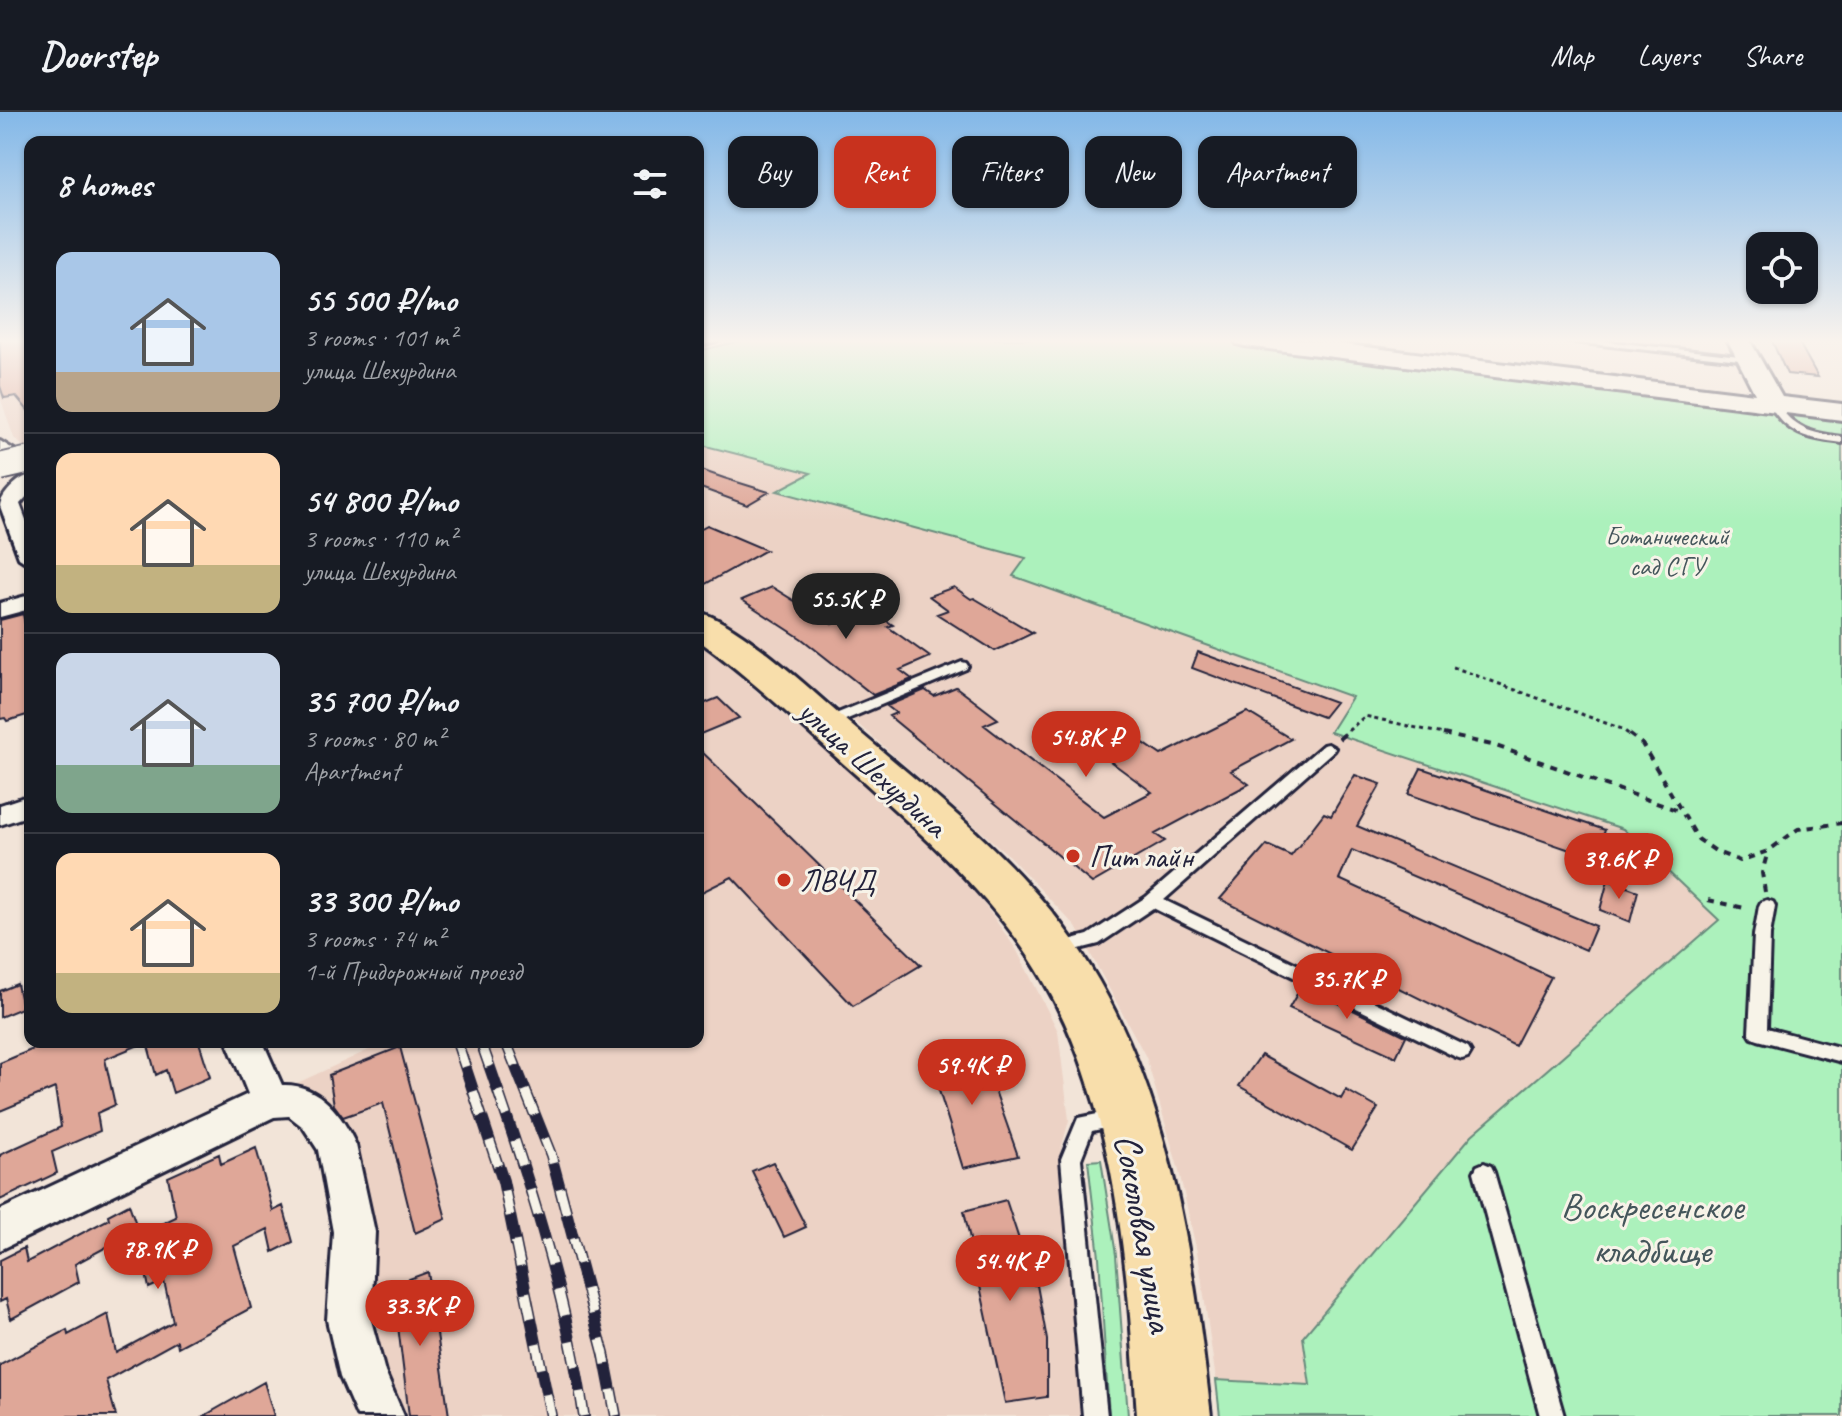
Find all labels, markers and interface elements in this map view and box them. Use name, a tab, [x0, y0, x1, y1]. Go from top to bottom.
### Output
text: Doorstep	[40, 32, 157, 79]
text: Map	[1551, 38, 1594, 73]
text: Layers	[1638, 38, 1699, 73]
text: Share	[1743, 38, 1802, 73]
chip: Buy	[728, 136, 818, 208]
chip: Rent	[834, 136, 936, 208]
chip: Filters	[952, 136, 1069, 208]
chip: New	[1085, 136, 1182, 208]
chip: Apartment	[1198, 136, 1357, 208]
icon: filters	[628, 162, 672, 206]
text: 8 homes	[56, 163, 152, 206]
map controls	[1746, 232, 1818, 304]
button: locate	[1746, 232, 1818, 304]
text: 55 500 ₽/mo	[304, 278, 456, 321]
icon: home	[120, 284, 216, 380]
text: 3 rooms · 101 m²	[304, 321, 456, 354]
text: улица Шехурдина	[304, 354, 455, 387]
text: 54 800 ₽/mo	[304, 479, 458, 522]
icon: home	[120, 485, 216, 581]
park label: Ботанический сад СГУ	[1605, 520, 1731, 583]
text: 3 rooms · 110 m²	[304, 522, 456, 555]
text: улица Шехурдина	[304, 555, 455, 588]
pin: 55.5K ₽	[772, 573, 920, 641]
text: 55.5K ₽	[810, 582, 882, 615]
text: 35 700 ₽/mo	[304, 679, 457, 722]
icon: home	[120, 685, 216, 781]
street label: улица Шехурдина	[788, 689, 957, 847]
pin: 54.8K ₽	[1012, 711, 1160, 779]
text: 54.8K ₽	[1050, 720, 1122, 753]
text: 3 rooms · 80 m²	[304, 722, 445, 755]
text: Apartment	[304, 755, 400, 788]
pin: 39.6K ₽	[1545, 833, 1693, 901]
place label: Пит лайн	[1089, 836, 1195, 877]
text: 39.6K ₽	[1582, 842, 1656, 875]
marker: Пит лайн	[1064, 847, 1082, 865]
place label: ЛВЧД	[800, 860, 877, 901]
marker: ЛВЧД	[775, 871, 793, 889]
text: 33 300 ₽/mo	[304, 879, 458, 922]
icon: home	[120, 885, 216, 981]
text: 3 rooms · 74 m²	[304, 922, 445, 955]
pin: 35.7K ₽	[1273, 953, 1421, 1021]
text: 1-й Придорожный проезд	[304, 955, 522, 988]
text: 35.7K ₽	[1311, 962, 1383, 995]
pin: 59.4K ₽	[898, 1039, 1046, 1107]
text: 59.4K ₽	[936, 1048, 1008, 1081]
street label: Соколовая улица	[1104, 1130, 1186, 1338]
park label: Воскресенское кладбище	[1561, 1183, 1746, 1274]
pin: 78.9K ₽	[84, 1223, 232, 1291]
text: 78.9K ₽	[122, 1232, 194, 1265]
pin: 54.4K ₽	[936, 1235, 1084, 1303]
text: 54.4K ₽	[974, 1244, 1046, 1277]
pin: 33.3K ₽	[346, 1280, 494, 1348]
text: 33.3K ₽	[383, 1289, 457, 1322]

